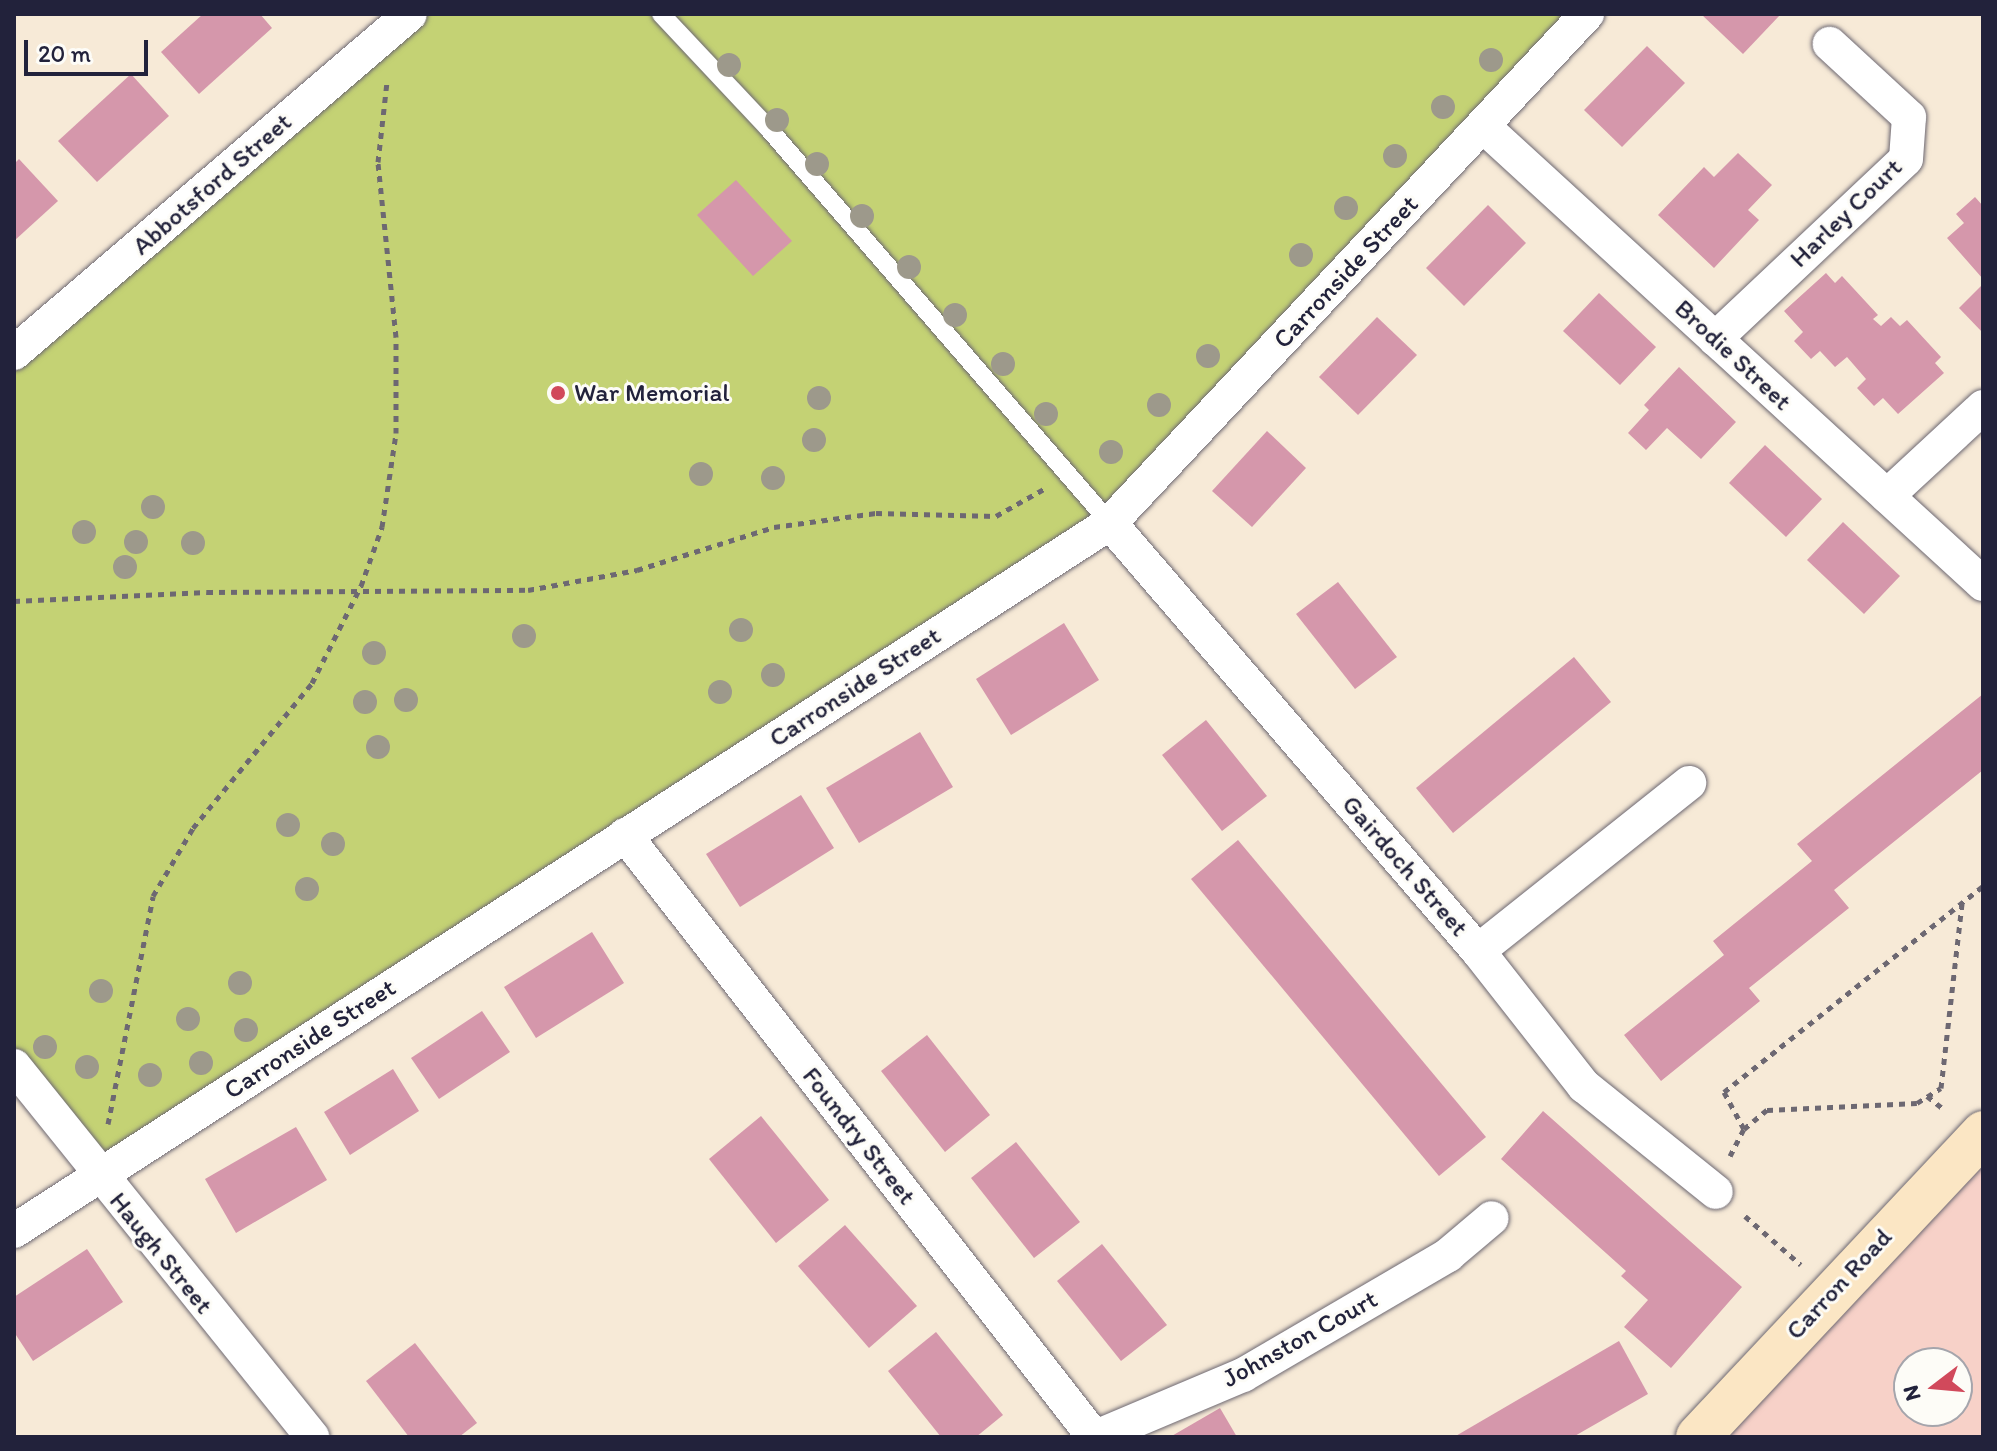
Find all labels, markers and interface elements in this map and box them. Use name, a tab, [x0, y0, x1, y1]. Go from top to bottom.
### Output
scale bar	[28, 24, 152, 74]
text: 20 m	[38, 39, 91, 68]
street label: Abbotsford Street	[126, 106, 298, 262]
street label: Harley Court	[1783, 152, 1909, 274]
street label: Carronside Street	[1267, 189, 1425, 355]
street label: Brodie Street	[1668, 293, 1798, 417]
place label: War Memorial	[574, 377, 730, 409]
marker: War Memorial	[549, 384, 567, 402]
street label: Carronside Street	[764, 620, 946, 754]
street label: Gairdoch Street	[1335, 789, 1475, 943]
street label: Carronside Street	[219, 972, 401, 1106]
street label: Foundry Street	[796, 1061, 922, 1211]
street label: Haugh Street	[103, 1186, 219, 1320]
street label: Carron Road	[1780, 1222, 1898, 1346]
street label: Johnston Court	[1217, 1284, 1383, 1394]
north arrow	[1893, 1347, 1973, 1427]
text: N	[1896, 1382, 1926, 1404]

